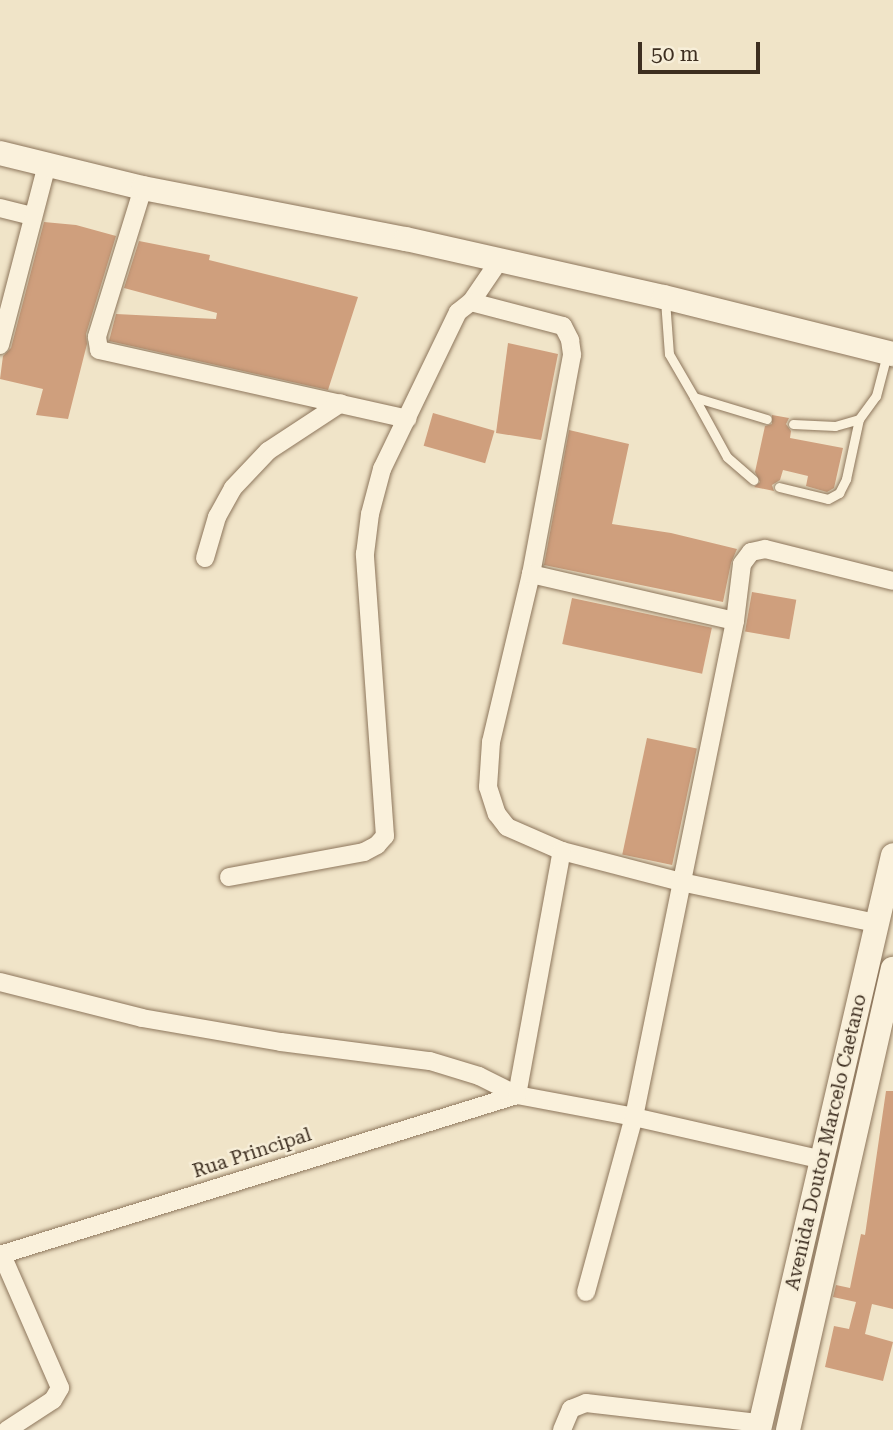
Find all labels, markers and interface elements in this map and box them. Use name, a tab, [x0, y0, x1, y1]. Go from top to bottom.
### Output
scale bar	[641, 28, 764, 72]
text: 50 m	[651, 42, 699, 66]
street label: Avenida Doutor Marcelo Caetano	[781, 992, 871, 1292]
street label: Rua Principal	[190, 1123, 314, 1183]

